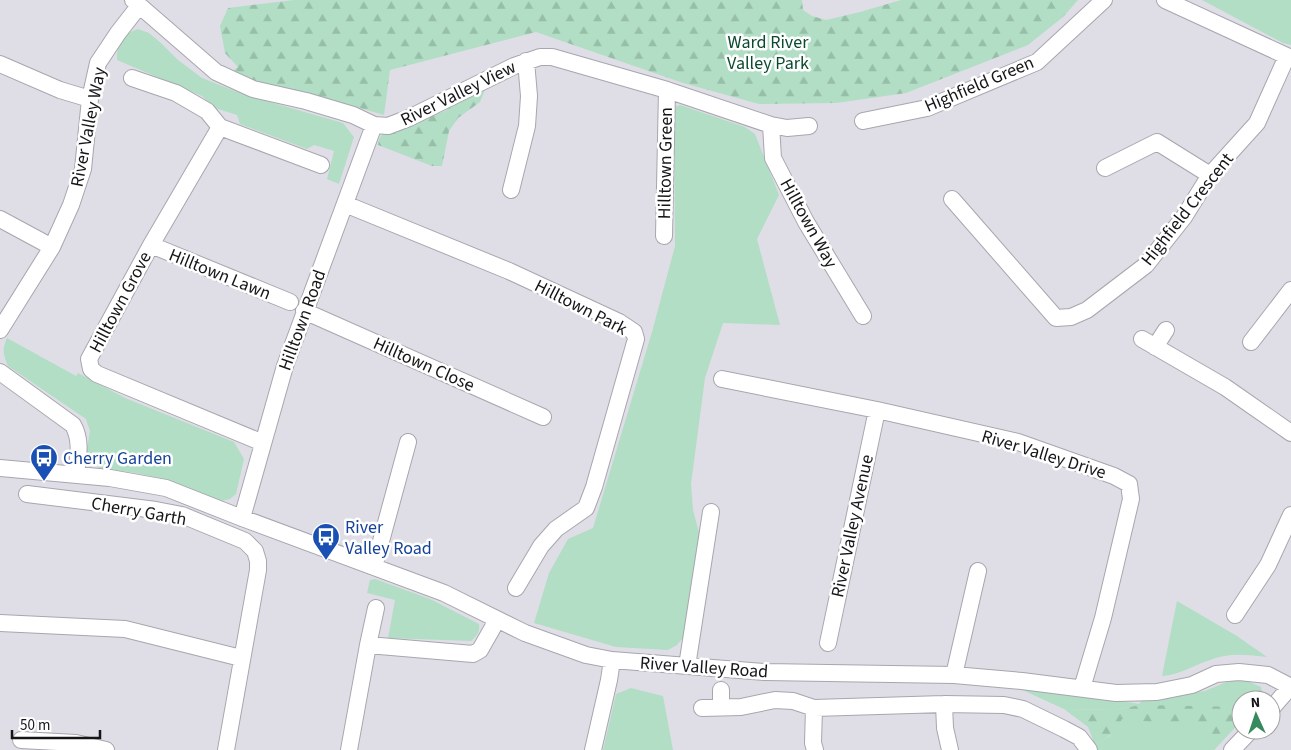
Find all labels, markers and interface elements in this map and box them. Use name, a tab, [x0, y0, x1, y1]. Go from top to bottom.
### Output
park label: Ward River Valley Park	[727, 30, 809, 76]
street label: Highfield Green	[921, 50, 1038, 119]
street label: River Valley View	[396, 55, 520, 132]
street label: River Valley Way	[65, 65, 112, 189]
street label: Hilltown Green	[652, 107, 679, 219]
street label: Highfield Crescent	[1135, 148, 1240, 271]
street label: Hilltown Way	[774, 174, 844, 273]
street label: Hilltown Lawn	[165, 243, 275, 306]
street label: Hilltown Grove	[83, 247, 158, 357]
street label: Hilltown Road	[273, 266, 332, 374]
street label: Hilltown Park	[530, 273, 631, 342]
street label: Hilltown Close	[369, 331, 478, 398]
street label: River Valley Drive	[979, 424, 1109, 485]
bus stop icon: Cherry Garden	[29, 443, 59, 482]
place label: Cherry Garden	[63, 446, 172, 471]
street label: River Valley Avenue	[825, 452, 880, 600]
street label: Cherry Garth	[89, 491, 188, 532]
place label: River Valley Road	[345, 515, 432, 561]
bus stop icon: River Valley Road	[311, 522, 341, 561]
street label: River Valley Road	[639, 651, 769, 684]
north arrow	[1231, 690, 1281, 740]
text: N	[1250, 693, 1261, 713]
scale bar	[12, 708, 100, 740]
text: 50 m	[20, 715, 50, 736]

